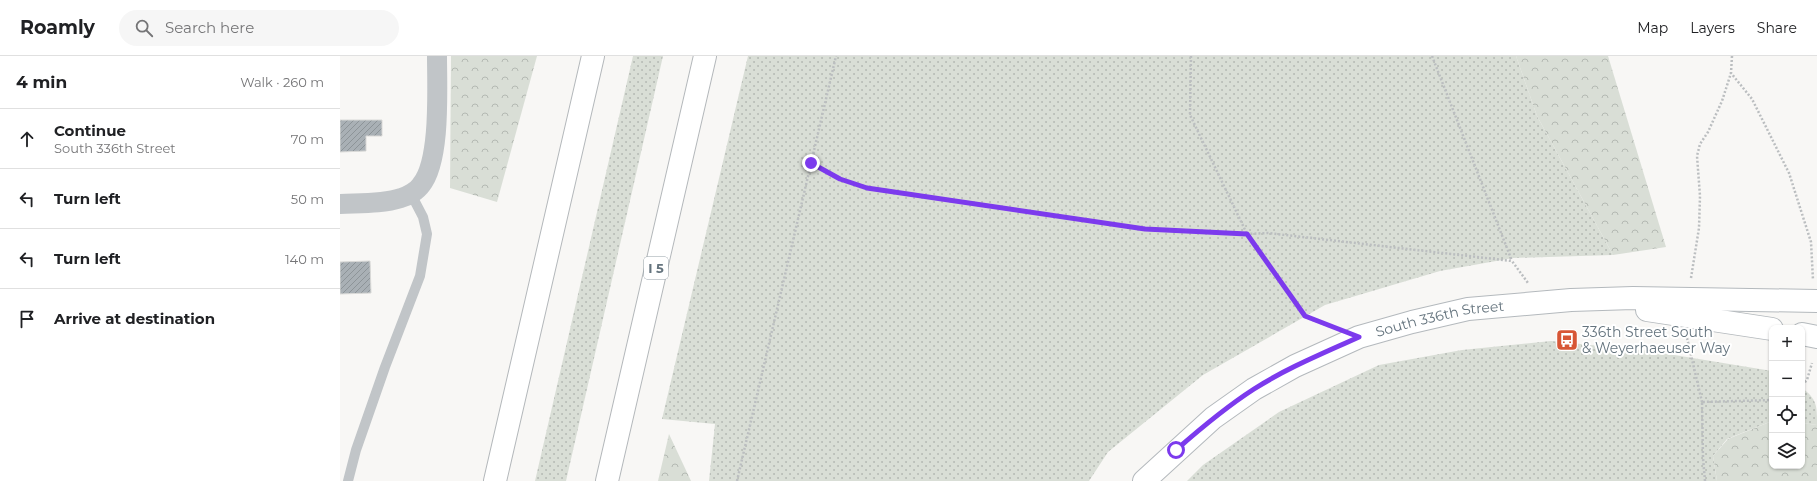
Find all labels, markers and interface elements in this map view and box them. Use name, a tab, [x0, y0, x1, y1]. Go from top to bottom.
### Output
search box	[119, 10, 399, 46]
text: Roamly	[20, 16, 95, 39]
icon: search	[133, 17, 155, 39]
text: Search here	[165, 18, 254, 37]
text: Map	[1637, 19, 1668, 37]
text: Layers	[1690, 19, 1735, 37]
text: Share	[1757, 19, 1797, 37]
text: 4 min	[16, 72, 67, 92]
text: Walk · 260 m	[240, 74, 324, 90]
text: Continue	[54, 121, 126, 140]
icon: ahead	[16, 128, 38, 150]
text: 70 m	[291, 131, 324, 147]
text: South 336th Street	[54, 140, 176, 156]
route end	[802, 154, 820, 172]
icon: left	[16, 188, 38, 210]
text: Turn left	[54, 189, 121, 208]
text: 50 m	[291, 191, 324, 207]
icon: left	[16, 248, 38, 270]
text: Turn left	[54, 249, 121, 268]
text: 140 m	[285, 251, 324, 267]
road number: I 5	[644, 257, 668, 279]
street label: South 336th Street	[1373, 297, 1505, 341]
icon: arrive	[16, 308, 38, 330]
text: Arrive at destination	[54, 309, 215, 328]
place label: 336th Street South & Weyerhaeuser Way	[1582, 323, 1730, 357]
map controls	[1769, 325, 1805, 469]
button: +	[1769, 325, 1805, 361]
bus stop icon: 336th Street South & Weyerhaeuser Way	[1554, 327, 1580, 353]
button: −	[1769, 361, 1805, 397]
button: locate	[1769, 397, 1805, 433]
button: layers	[1769, 433, 1805, 469]
route start	[1167, 441, 1185, 459]

